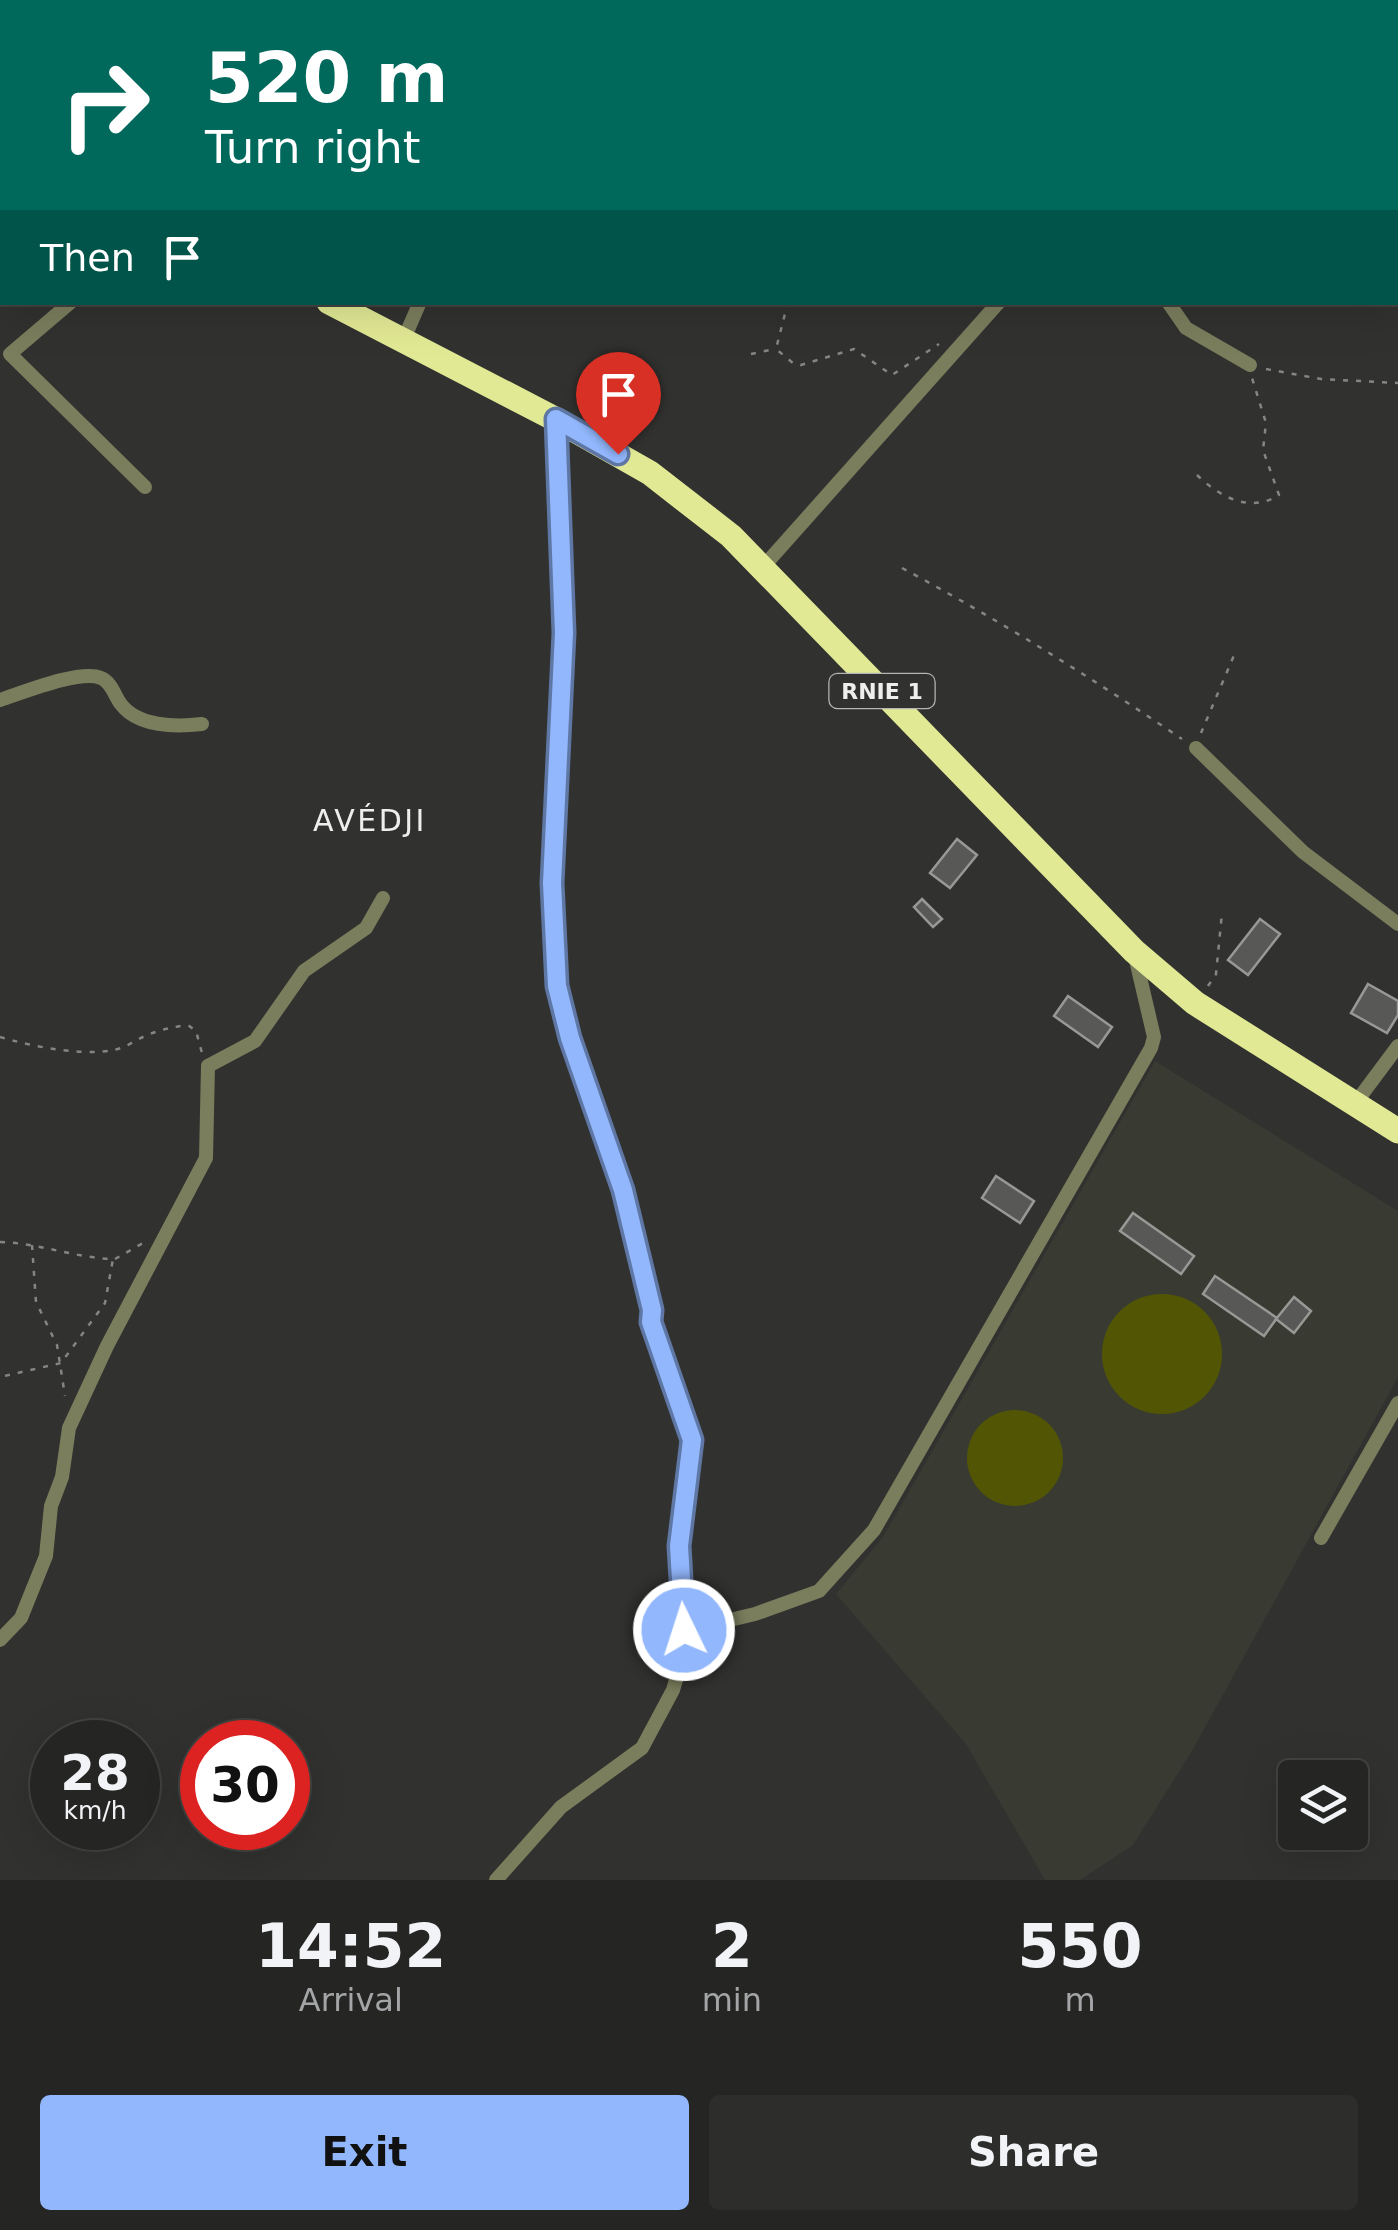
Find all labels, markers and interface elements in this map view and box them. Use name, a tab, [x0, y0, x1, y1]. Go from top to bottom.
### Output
text: 520 m	[205, 37, 448, 119]
icon: right	[40, 40, 170, 170]
text: Turn right	[205, 121, 420, 174]
icon: arrive	[155, 230, 210, 285]
text: Then	[40, 236, 135, 280]
pin	[576, 352, 661, 455]
icon: arrive	[591, 367, 646, 422]
road number: RNIE 1	[830, 674, 934, 708]
district label: AVÉDJI	[313, 803, 427, 838]
position arrow	[632, 1578, 736, 1682]
speed limit sign: 30	[180, 1720, 310, 1850]
text: 28	[60, 1744, 130, 1802]
map controls	[1278, 1760, 1368, 1850]
button: layers	[1278, 1760, 1368, 1850]
text: km/h	[63, 1796, 127, 1825]
text: 14:52	[255, 1911, 446, 1981]
text: 2	[711, 1911, 753, 1981]
text: 550	[1017, 1911, 1143, 1981]
text: Arrival	[299, 1981, 403, 2019]
text: min	[702, 1981, 762, 2019]
text: m	[1064, 1981, 1096, 2019]
button: Exit	[40, 2095, 689, 2210]
button: Share	[709, 2095, 1358, 2210]

